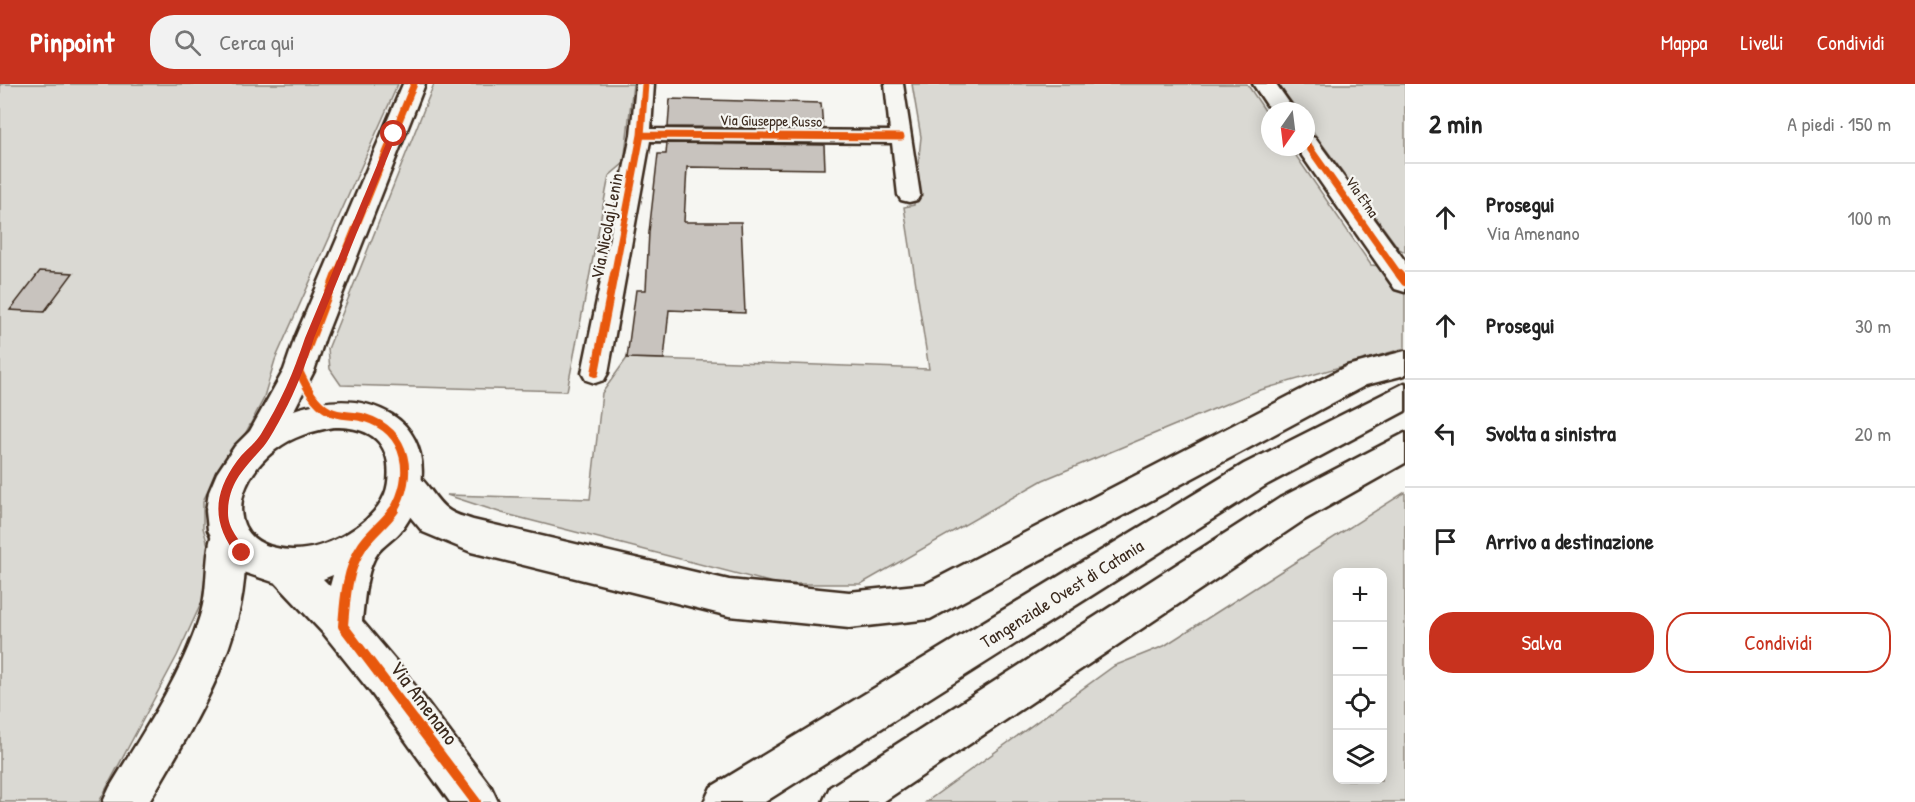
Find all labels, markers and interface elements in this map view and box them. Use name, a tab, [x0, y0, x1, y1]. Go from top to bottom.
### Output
search box	[150, 15, 570, 69]
text: Pinpoint	[30, 23, 114, 61]
icon: search	[171, 26, 204, 59]
text: Cerca qui	[219, 27, 295, 57]
text: Mappa	[1661, 28, 1708, 57]
text: Livelli	[1741, 28, 1784, 57]
text: Condividi	[1817, 28, 1885, 57]
north arrow	[1261, 102, 1315, 156]
text: 2 min	[1429, 106, 1482, 141]
street label: Via Giuseppe Russo	[720, 109, 822, 132]
text: A piedi · 150 m	[1787, 110, 1891, 137]
route start	[380, 120, 406, 146]
street label: Via Nicolaj Lenin	[584, 171, 629, 281]
street label: Via Etna	[1341, 172, 1384, 221]
text: Prosegui	[1486, 189, 1555, 219]
icon: ahead	[1429, 201, 1462, 234]
text: 100 m	[1848, 204, 1891, 231]
text: Via Amenano	[1486, 219, 1579, 246]
icon: ahead	[1429, 309, 1462, 342]
text: Prosegui	[1486, 310, 1555, 340]
text: 30 m	[1855, 312, 1891, 339]
icon: left	[1429, 417, 1462, 450]
text: Svolta a sinistra	[1486, 418, 1616, 448]
text: 20 m	[1854, 420, 1891, 447]
icon: arrive	[1429, 525, 1462, 558]
text: Arrivo a destinazione	[1486, 526, 1654, 556]
street label: Tangenziale Ovest di Catania	[975, 533, 1148, 654]
route end	[228, 539, 254, 565]
map controls	[1333, 568, 1387, 784]
button: +	[1333, 568, 1387, 622]
button: Salva	[1429, 612, 1654, 673]
button: Condividi	[1666, 612, 1891, 673]
button: −	[1333, 622, 1387, 676]
street label: Via Amenano	[383, 655, 466, 751]
button: locate	[1333, 676, 1387, 730]
button: layers	[1333, 730, 1387, 784]

